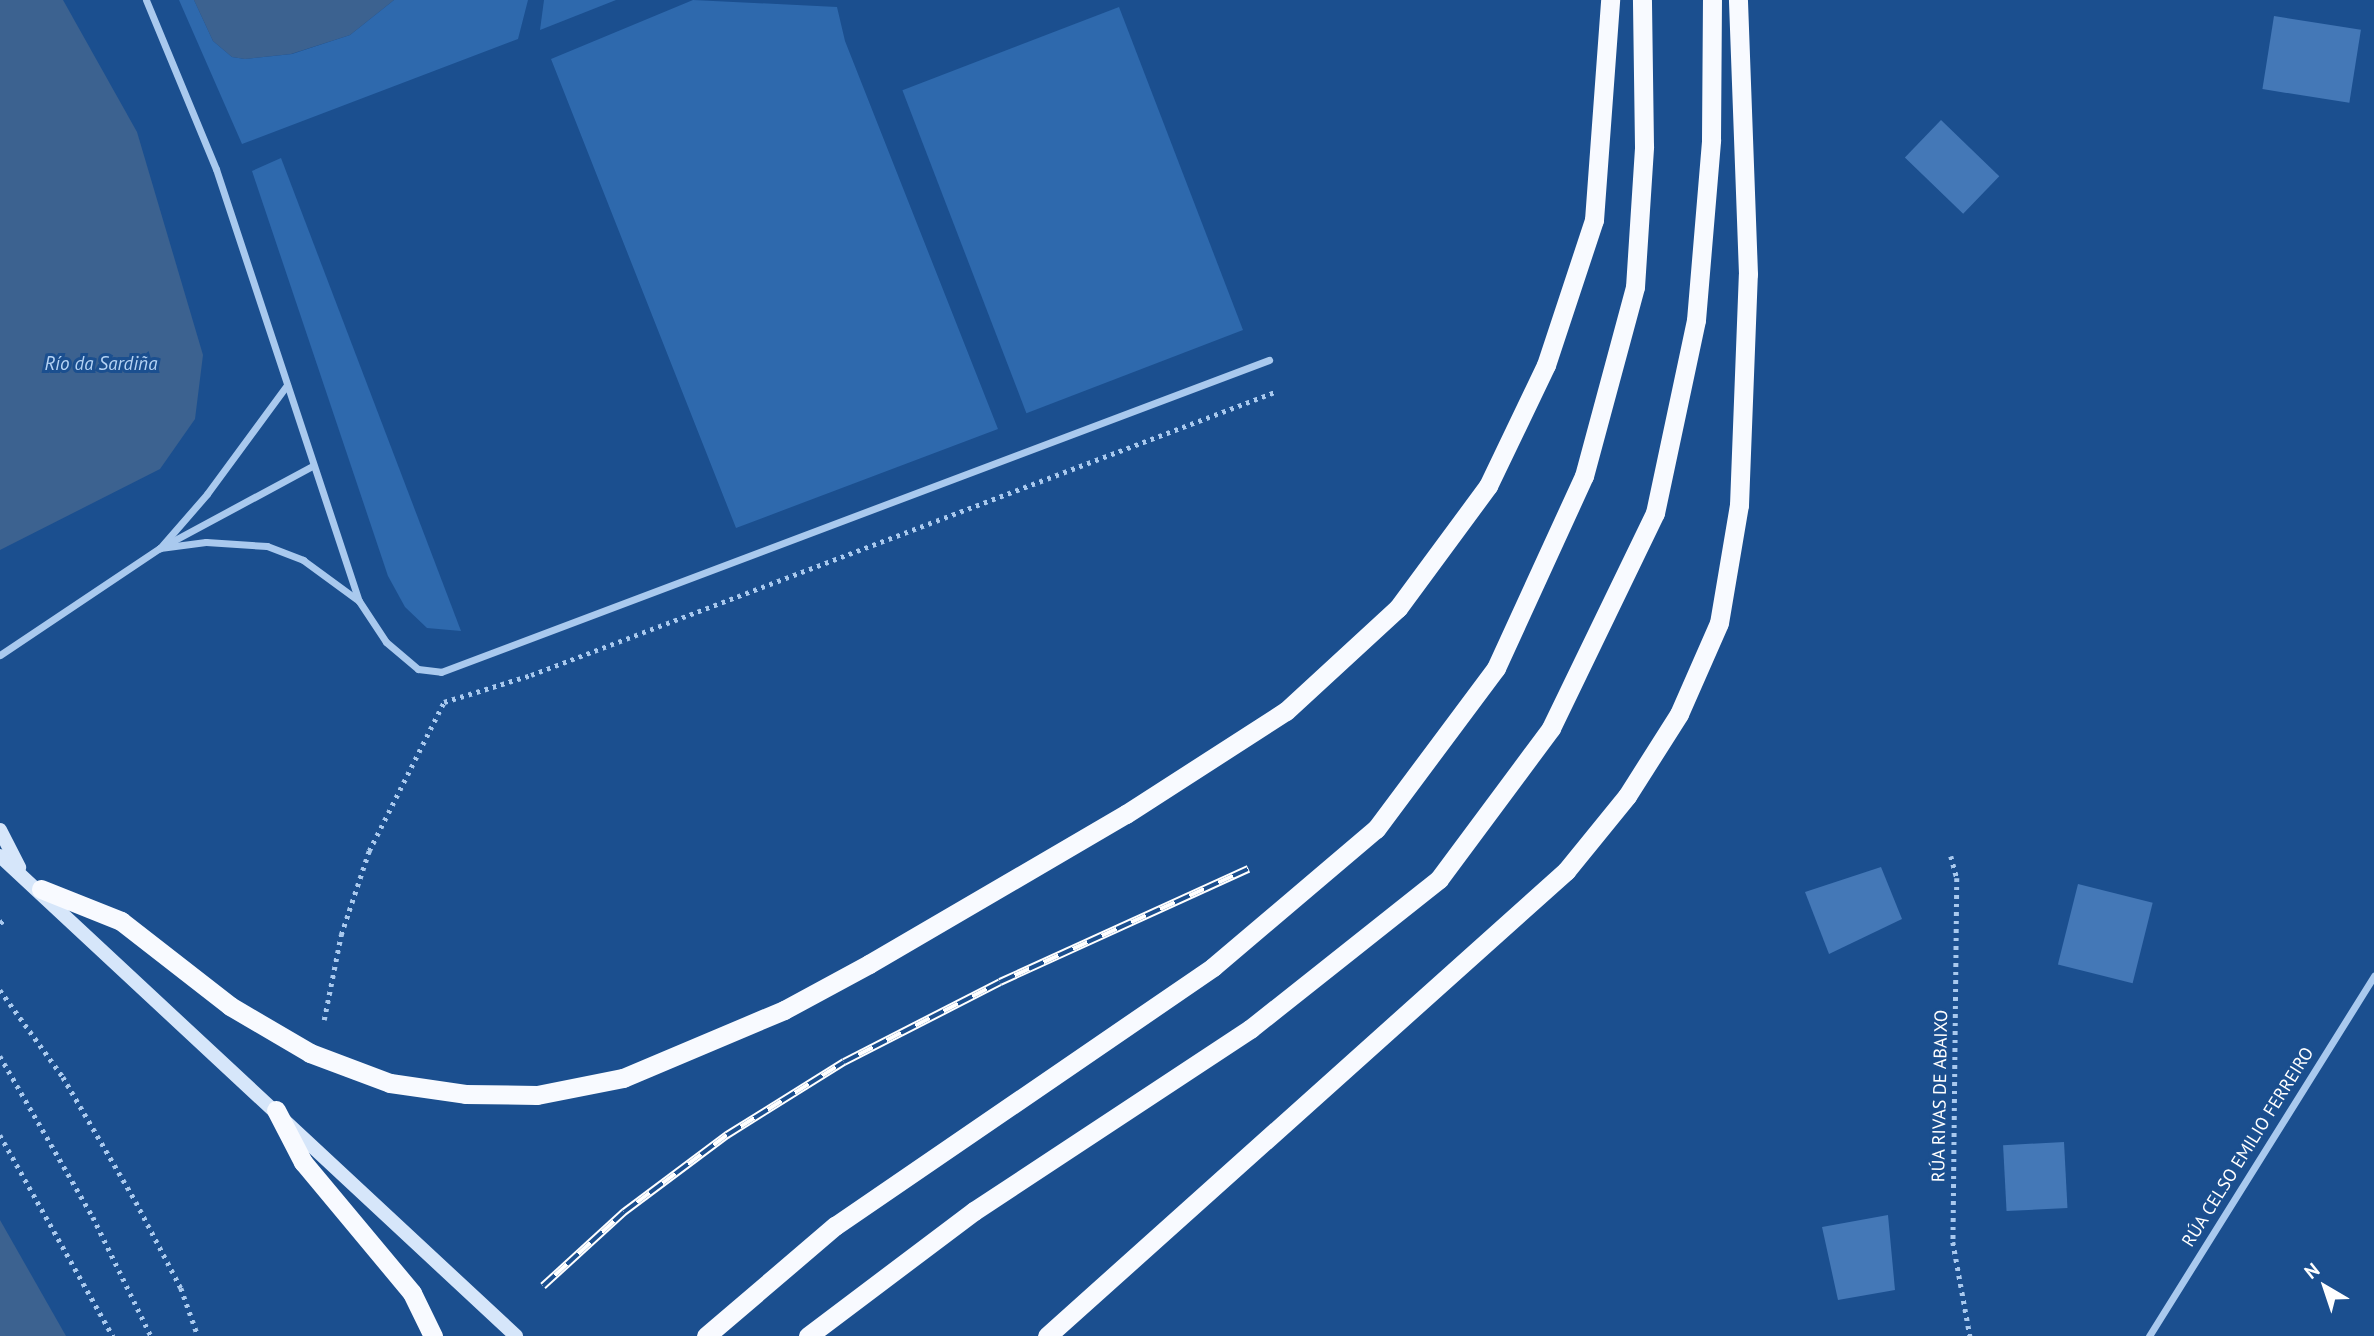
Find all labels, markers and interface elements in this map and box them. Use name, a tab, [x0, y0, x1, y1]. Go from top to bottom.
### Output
water label: Río da Sardiña	[45, 353, 157, 375]
street label: RÚA RIVAS DE ABAIXO	[1928, 1009, 1952, 1183]
street label: RÚA CELSO EMILIO FERREIRO	[2177, 1043, 2319, 1251]
north arrow	[2290, 1252, 2360, 1322]
text: N	[2299, 1257, 2324, 1284]

